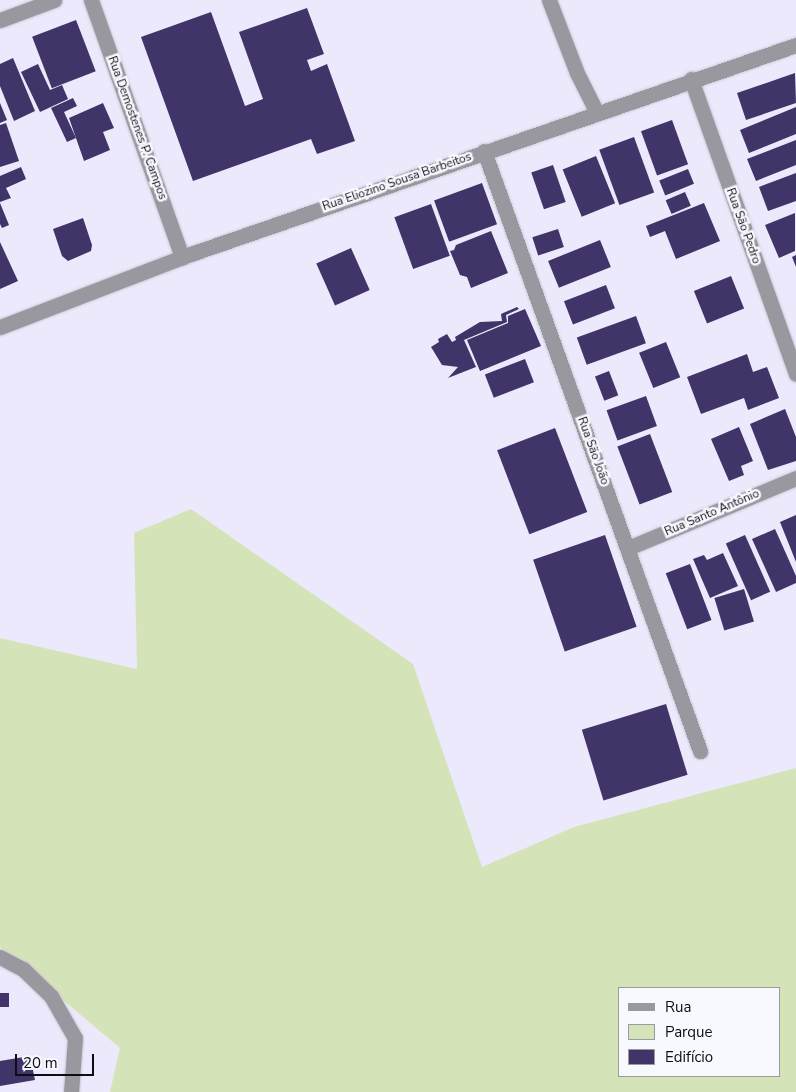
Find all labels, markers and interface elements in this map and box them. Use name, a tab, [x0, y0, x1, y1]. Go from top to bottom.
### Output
street label: Rua Demostenes P. Campos	[104, 54, 170, 202]
street label: Rua Eliozino Sousa Barbeitos	[321, 150, 473, 214]
street label: Rua São Pedro	[723, 186, 763, 266]
street label: Rua São João	[574, 415, 612, 487]
street label: Rua Santo Antônio	[663, 487, 761, 539]
legend	[618, 987, 781, 1077]
text: Rua	[665, 997, 691, 1017]
text: Parque	[665, 1022, 713, 1042]
scale bar	[18, 1044, 96, 1076]
text: Edifício	[665, 1047, 713, 1067]
text: 20 m	[23, 1053, 58, 1073]

